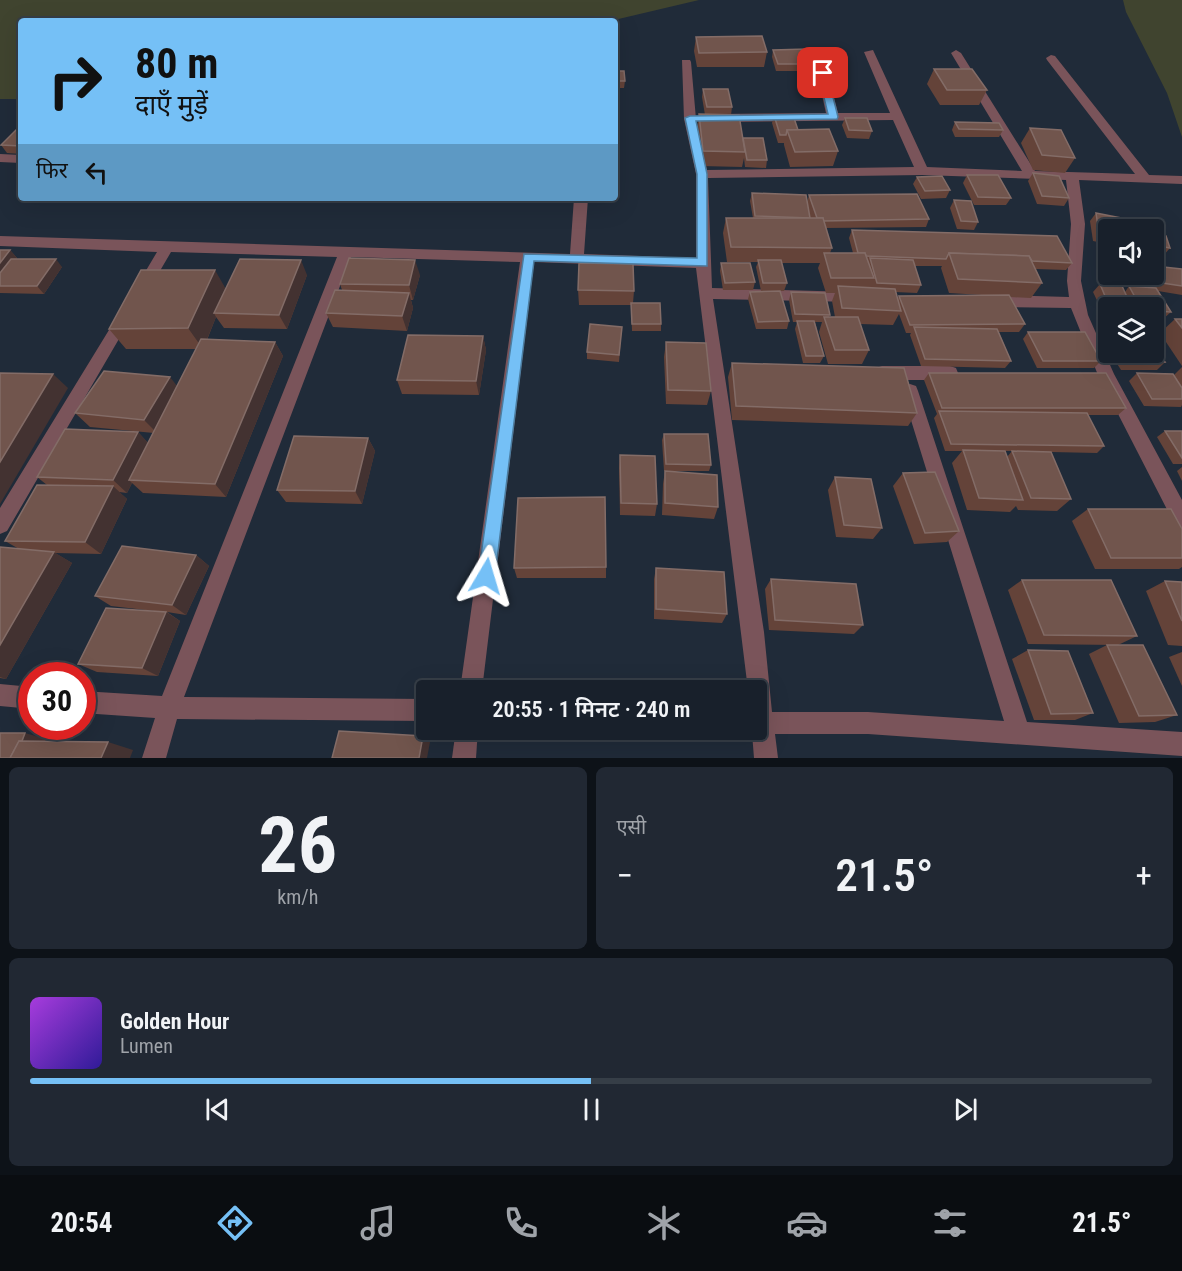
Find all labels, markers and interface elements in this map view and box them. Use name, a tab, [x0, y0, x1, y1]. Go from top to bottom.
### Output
text: 80 m	[135, 39, 218, 88]
icon: right	[36, 42, 114, 120]
pin	[797, 47, 848, 98]
icon: arrive	[806, 56, 839, 89]
text: दाएँ मुड़ें	[135, 89, 208, 121]
icon: left	[80, 156, 113, 189]
text: फिर	[36, 158, 68, 183]
map controls	[1098, 219, 1164, 363]
button: sound	[1098, 219, 1164, 285]
button: layers	[1098, 297, 1164, 363]
position arrow	[454, 544, 518, 608]
speed limit sign: 30	[18, 662, 96, 740]
text: 20:55 · 1 मिनट · 240 m	[493, 697, 690, 722]
text: 26	[258, 800, 337, 891]
text: एसी	[617, 815, 646, 839]
text: 21.5°	[835, 849, 933, 902]
text: −	[617, 856, 633, 895]
text: +	[1136, 856, 1152, 895]
text: km/h	[277, 885, 318, 909]
text: Golden Hour	[120, 1009, 229, 1034]
text: Lumen	[120, 1034, 173, 1058]
icon: previous	[201, 1093, 234, 1126]
icon: pause	[575, 1093, 608, 1126]
icon: next	[949, 1093, 982, 1126]
icon: directions	[214, 1202, 256, 1244]
icon: music	[357, 1202, 399, 1244]
icon: phone	[500, 1202, 542, 1244]
icon: climate	[643, 1202, 685, 1244]
icon: car	[786, 1202, 828, 1244]
icon: filters	[929, 1202, 971, 1244]
text: 20:54	[51, 1207, 113, 1239]
text: 21.5°	[1072, 1207, 1131, 1239]

